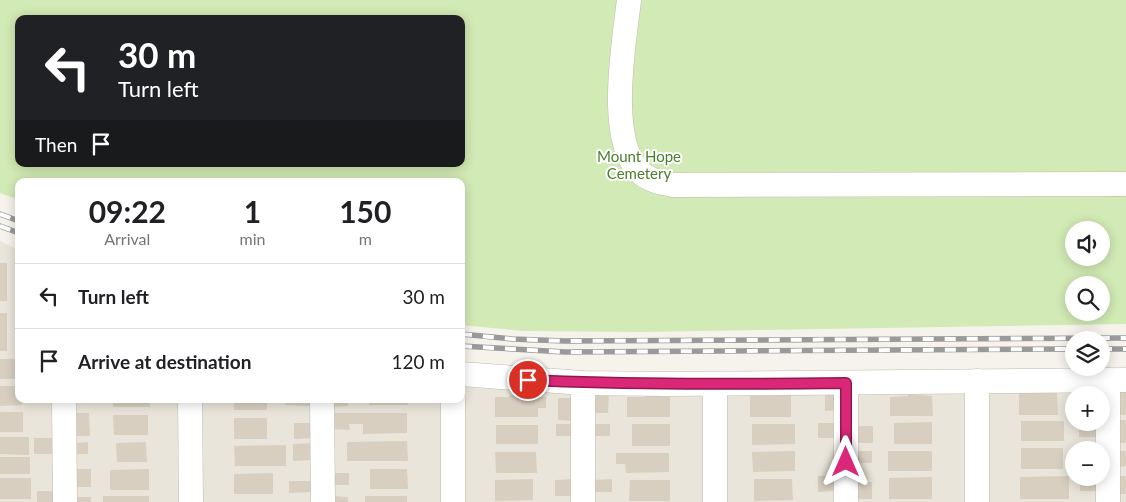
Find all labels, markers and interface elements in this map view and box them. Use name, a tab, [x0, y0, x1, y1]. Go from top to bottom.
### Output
text: 30 m	[118, 33, 196, 75]
icon: left	[35, 35, 100, 100]
text: Turn left	[118, 75, 199, 102]
icon: arrive	[87, 130, 115, 158]
text: Then	[35, 133, 77, 156]
park label: Mount Hope Cemetery	[597, 147, 681, 182]
text: 09:22	[89, 193, 166, 229]
text: 1	[244, 193, 261, 229]
text: 150	[339, 193, 391, 229]
map controls	[1065, 221, 1110, 486]
button: sound	[1065, 221, 1110, 266]
text: Arrival	[104, 229, 150, 248]
text: min	[240, 229, 266, 248]
text: m	[359, 229, 372, 248]
button: search	[1065, 276, 1110, 321]
icon: left	[35, 282, 63, 310]
text: Turn left	[78, 285, 149, 308]
text: 30 m	[402, 285, 445, 308]
button: layers	[1065, 331, 1110, 376]
icon: arrive	[35, 347, 63, 375]
text: Arrive at destination	[78, 350, 251, 373]
text: 120 m	[391, 350, 445, 373]
pin	[507, 359, 549, 401]
icon: arrive	[514, 366, 542, 394]
button: +	[1065, 386, 1110, 431]
position arrow	[819, 435, 871, 487]
button: −	[1065, 441, 1110, 486]

